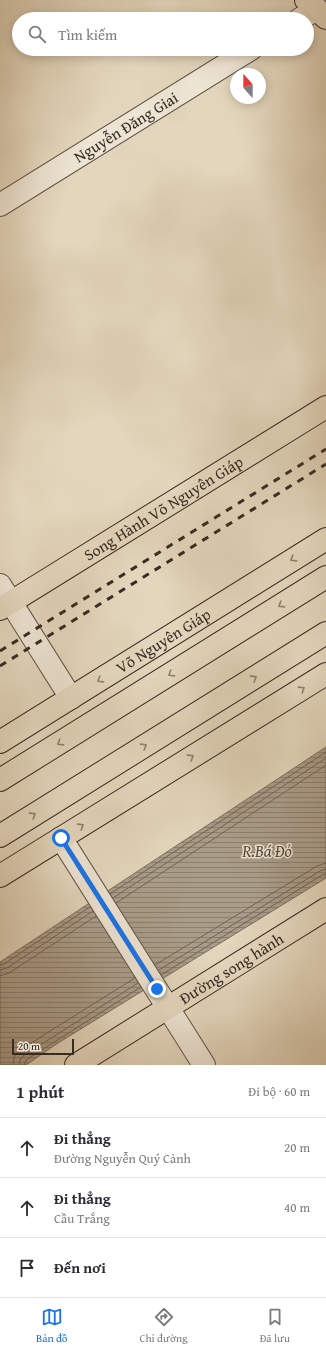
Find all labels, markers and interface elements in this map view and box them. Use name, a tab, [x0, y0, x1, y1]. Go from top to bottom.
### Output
search box	[12, 12, 314, 56]
icon: search	[26, 23, 48, 45]
text: Tìm kiếm	[58, 24, 117, 45]
north arrow	[230, 68, 266, 104]
street label: Nguyễn Đăng Giai	[69, 85, 183, 168]
street label: Song Hành Võ Nguyên Giáp	[79, 449, 248, 566]
one-way arrow	[290, 555, 297, 562]
one-way arrow	[278, 601, 285, 608]
street label: Võ Nguyên Giáp	[111, 602, 215, 679]
one-way arrow	[168, 669, 175, 676]
one-way arrow	[250, 675, 257, 682]
one-way arrow	[97, 676, 104, 683]
one-way arrow	[298, 686, 305, 694]
one-way arrow	[57, 738, 64, 745]
one-way arrow	[139, 744, 146, 751]
one-way arrow	[187, 755, 194, 762]
one-way arrow	[29, 812, 36, 820]
one-way arrow	[77, 823, 84, 830]
route start	[52, 829, 70, 847]
water label: R.Bá Đỏ	[241, 838, 292, 863]
street label: Đường song hành	[175, 926, 288, 1010]
route end	[148, 980, 166, 998]
scale bar	[12, 1037, 74, 1056]
text: 20 m	[18, 1038, 40, 1054]
text: 1 phút	[16, 1079, 64, 1104]
text: Đi bộ · 60 m	[248, 1082, 310, 1101]
text: Đi thẳng	[54, 1128, 111, 1149]
icon: ahead	[16, 1137, 38, 1159]
text: 20 m	[284, 1138, 310, 1157]
text: Đường Nguyễn Quý Cảnh	[54, 1149, 191, 1168]
text: Đi thẳng	[54, 1188, 111, 1209]
icon: ahead	[16, 1197, 38, 1219]
text: 40 m	[284, 1198, 310, 1217]
text: Cầu Trắng	[54, 1209, 110, 1228]
icon: arrive	[16, 1257, 38, 1279]
text: Đến nơi	[54, 1257, 106, 1278]
tab: Bản đồ	[36, 1306, 68, 1346]
tab: Chỉ đường	[139, 1306, 188, 1346]
tab: Đã lưu	[260, 1306, 290, 1346]

